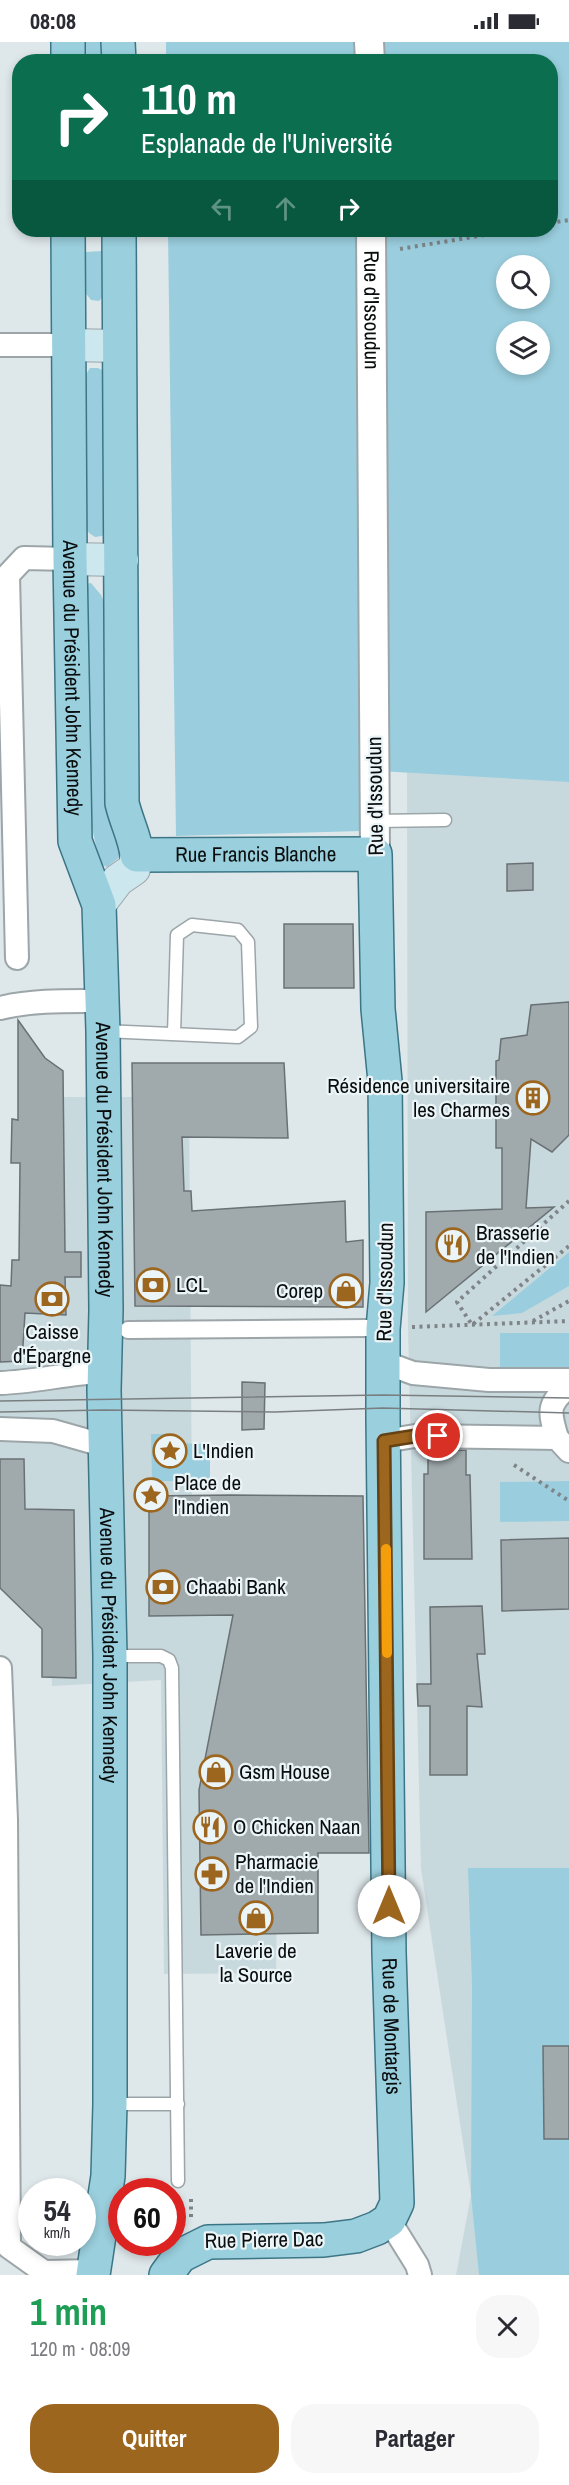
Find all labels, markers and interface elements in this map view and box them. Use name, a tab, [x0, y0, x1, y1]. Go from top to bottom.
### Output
text: 08:08	[30, 6, 76, 36]
text: 110 m	[141, 71, 237, 127]
icon: right	[42, 78, 120, 156]
text: Esplanade de l'Université	[141, 125, 393, 161]
icon: left	[206, 192, 239, 225]
icon: ahead	[269, 192, 302, 225]
icon: right	[332, 192, 365, 225]
street label: Rue d'Issoudun	[357, 250, 387, 370]
map controls	[496, 255, 550, 375]
button: search	[496, 255, 550, 309]
button: layers	[496, 321, 550, 375]
street label: Avenue du Président John Kennedy	[56, 539, 90, 816]
street label: Rue d'Issoudun	[359, 736, 390, 856]
street label: Rue Francis Blanche	[175, 839, 336, 869]
street label: Avenue du Président John Kennedy	[89, 1020, 121, 1298]
place label: Résidence universitaire les Charmes	[327, 1071, 510, 1124]
building icon: Résidence universitaire les Charmes	[515, 1080, 551, 1116]
place label: Brasserie de l'Indien	[476, 1218, 555, 1271]
street label: Rue d'Issoudun	[369, 1222, 400, 1342]
restaurant icon: Brasserie de l'Indien	[435, 1227, 471, 1263]
bank icon: LCL	[135, 1267, 171, 1303]
place label: LCL	[176, 1270, 208, 1299]
shop icon: Corep	[328, 1273, 364, 1309]
place label: Corep	[276, 1276, 323, 1305]
bank icon: Caisse d'Épargne	[34, 1281, 70, 1317]
place label: Caisse d'Épargne	[13, 1317, 91, 1370]
pin	[412, 1410, 463, 1461]
icon: arrive	[421, 1419, 454, 1452]
place icon: L'Indien	[152, 1433, 188, 1469]
place label: L'Indien	[193, 1436, 254, 1465]
place label: Place de l'Indien	[174, 1468, 241, 1521]
place icon: Place de l'Indien	[133, 1477, 169, 1513]
street label: Avenue du Président John Kennedy	[93, 1506, 125, 1784]
bank icon: Chaabi Bank	[145, 1569, 181, 1605]
place label: Chaabi Bank	[186, 1572, 286, 1601]
shop icon: Gsm House	[198, 1754, 234, 1790]
place label: Gsm House	[239, 1757, 330, 1786]
restaurant icon: O Chicken Naan	[192, 1809, 228, 1845]
place label: O Chicken Naan	[233, 1812, 360, 1841]
place label: Pharmacie de l'Indien	[235, 1847, 318, 1900]
pharmacy icon: Pharmacie de l'Indien	[194, 1856, 230, 1892]
position arrow	[357, 1874, 421, 1938]
shop icon: Laverie de la Source	[238, 1900, 274, 1936]
place label: Laverie de la Source	[215, 1936, 297, 1989]
street label: Rue de Montargis	[375, 1957, 409, 2095]
speed limit sign: 60	[108, 2178, 186, 2256]
text: 54	[43, 2190, 71, 2230]
text: km/h	[44, 2222, 70, 2243]
street label: Rue Pierre Dac	[204, 2224, 324, 2255]
text: 1 min	[30, 2288, 107, 2336]
button: close	[476, 2295, 539, 2358]
text: 120 m · 08:09	[30, 2335, 130, 2362]
button: Quitter	[30, 2404, 279, 2473]
button: Partager	[291, 2404, 539, 2473]

